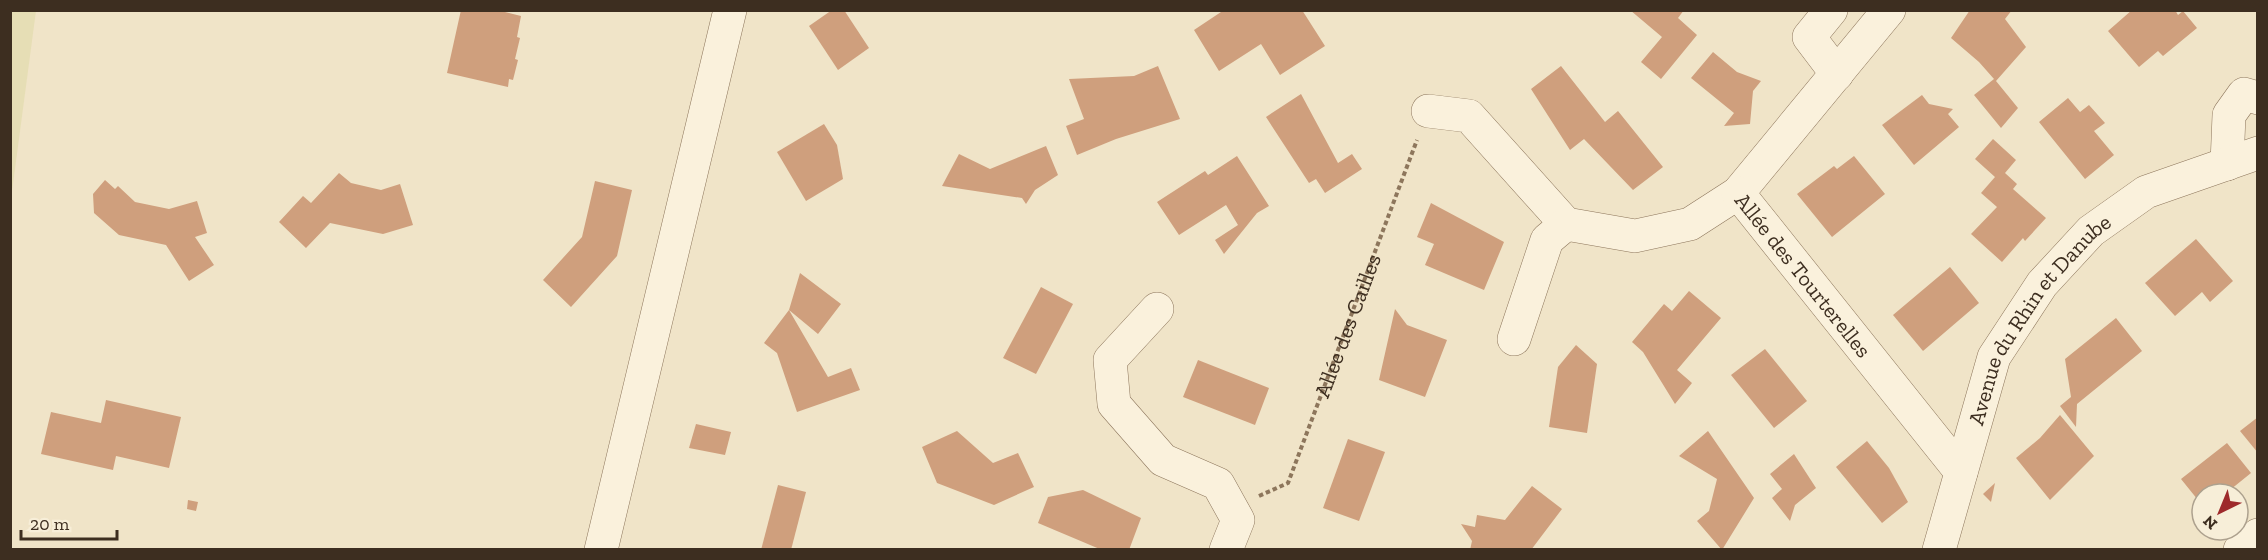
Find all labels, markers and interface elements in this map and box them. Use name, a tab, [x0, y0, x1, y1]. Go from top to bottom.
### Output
street label: Allée des Tourterelles	[1729, 188, 1877, 363]
street label: Avenue du Rhin et Danube	[1962, 208, 2116, 428]
street label: Allée des Cailles	[1308, 250, 1387, 401]
north arrow	[2190, 482, 2250, 542]
scale bar	[21, 503, 117, 541]
text: N	[2199, 512, 2221, 534]
text: 20 m	[30, 513, 70, 535]

